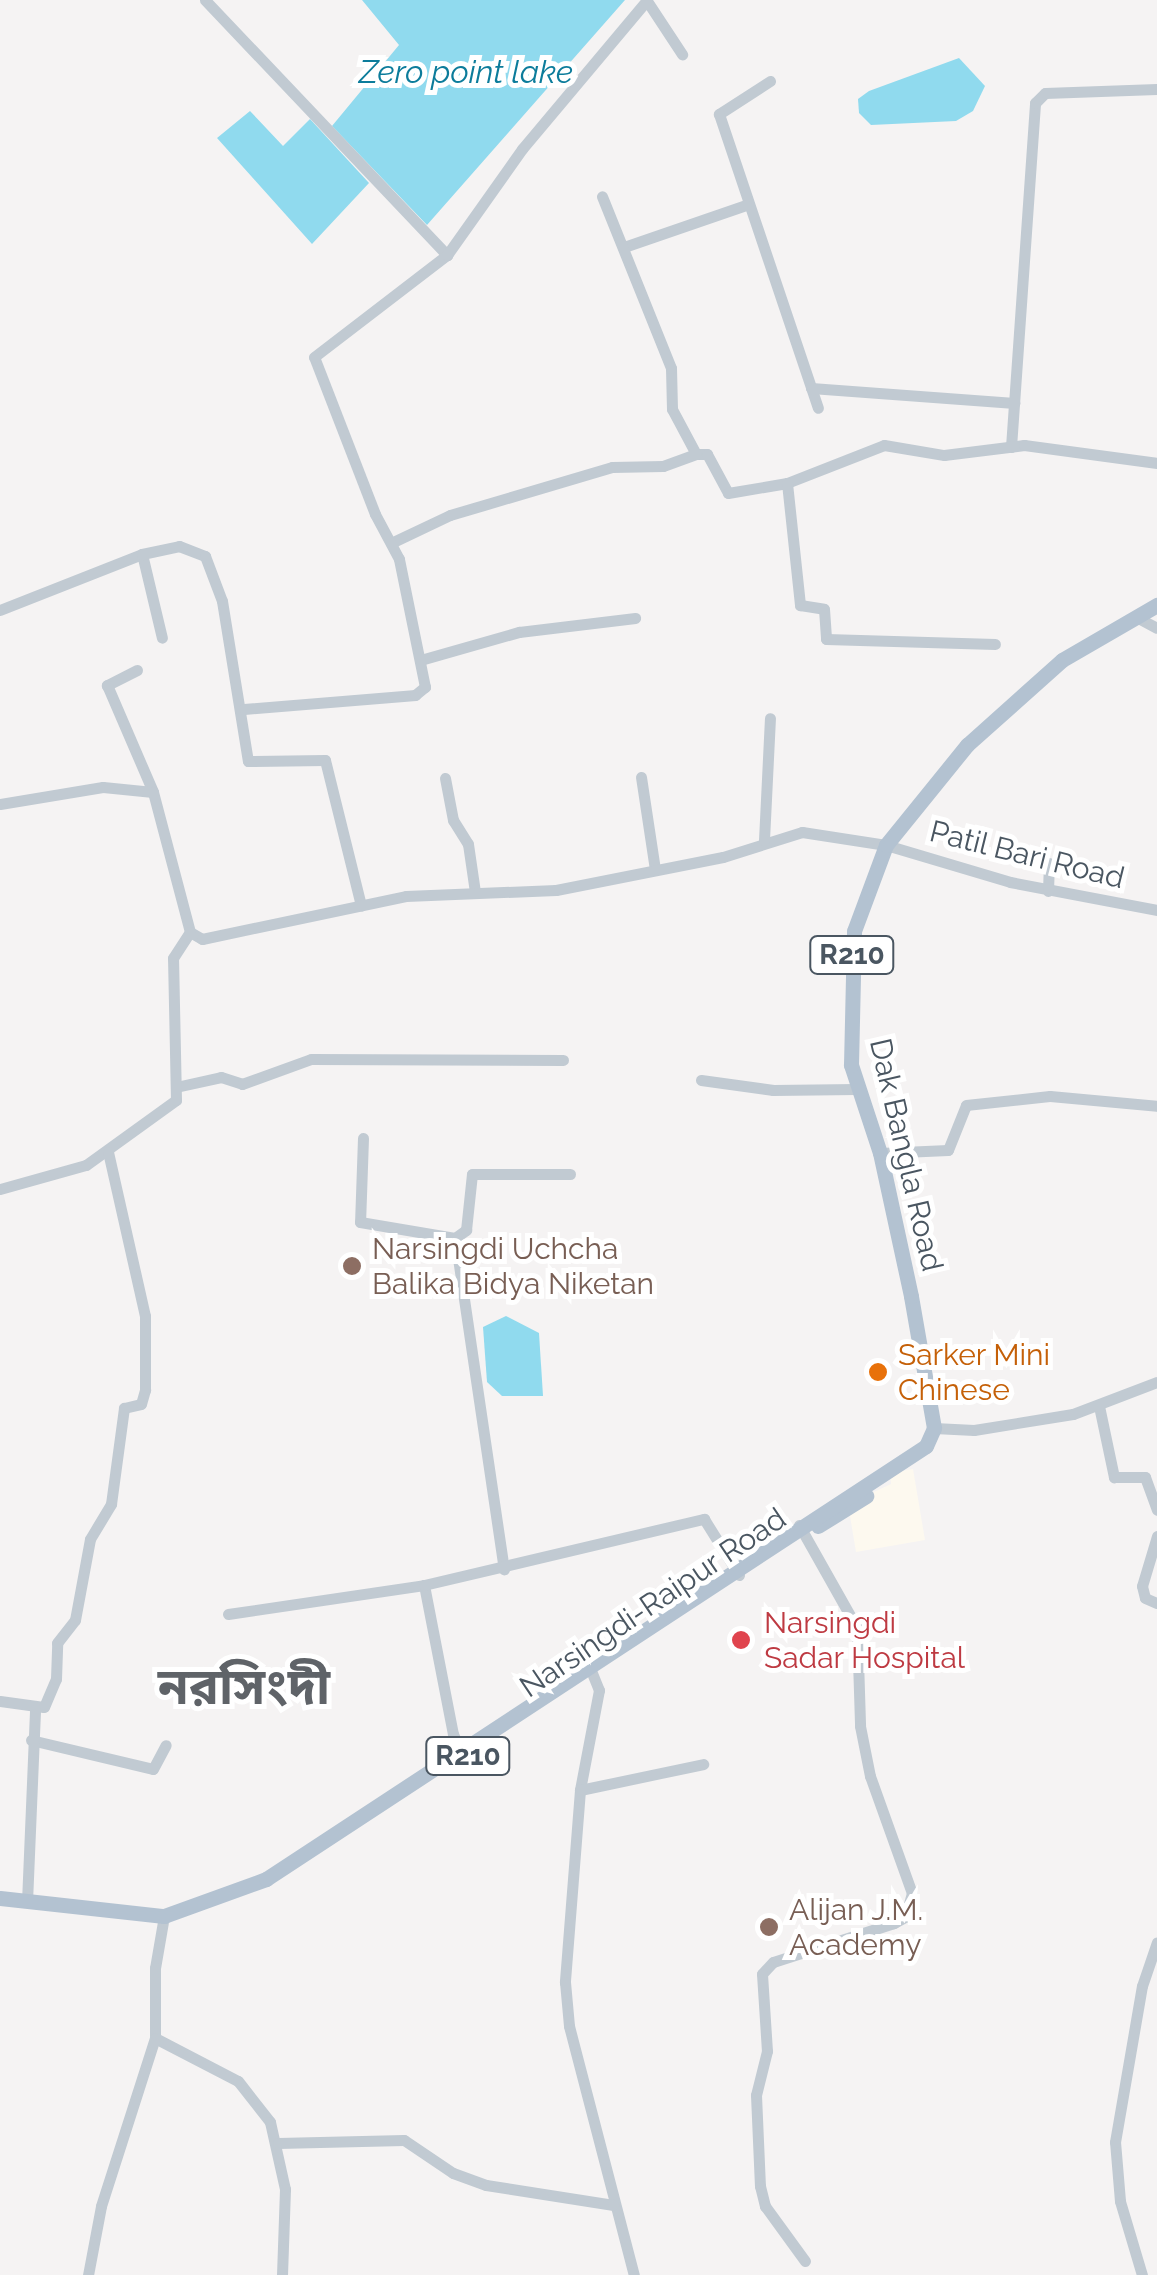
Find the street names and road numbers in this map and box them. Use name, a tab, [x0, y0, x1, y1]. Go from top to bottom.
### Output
street label: Patil Bari Road	[926, 813, 1128, 897]
road number: R210	[807, 932, 897, 978]
street label: Dak Bangla Road	[862, 1035, 950, 1275]
street label: Narsingdi-Raipur Road	[513, 1500, 793, 1706]
road number: R210	[423, 1733, 513, 1779]

